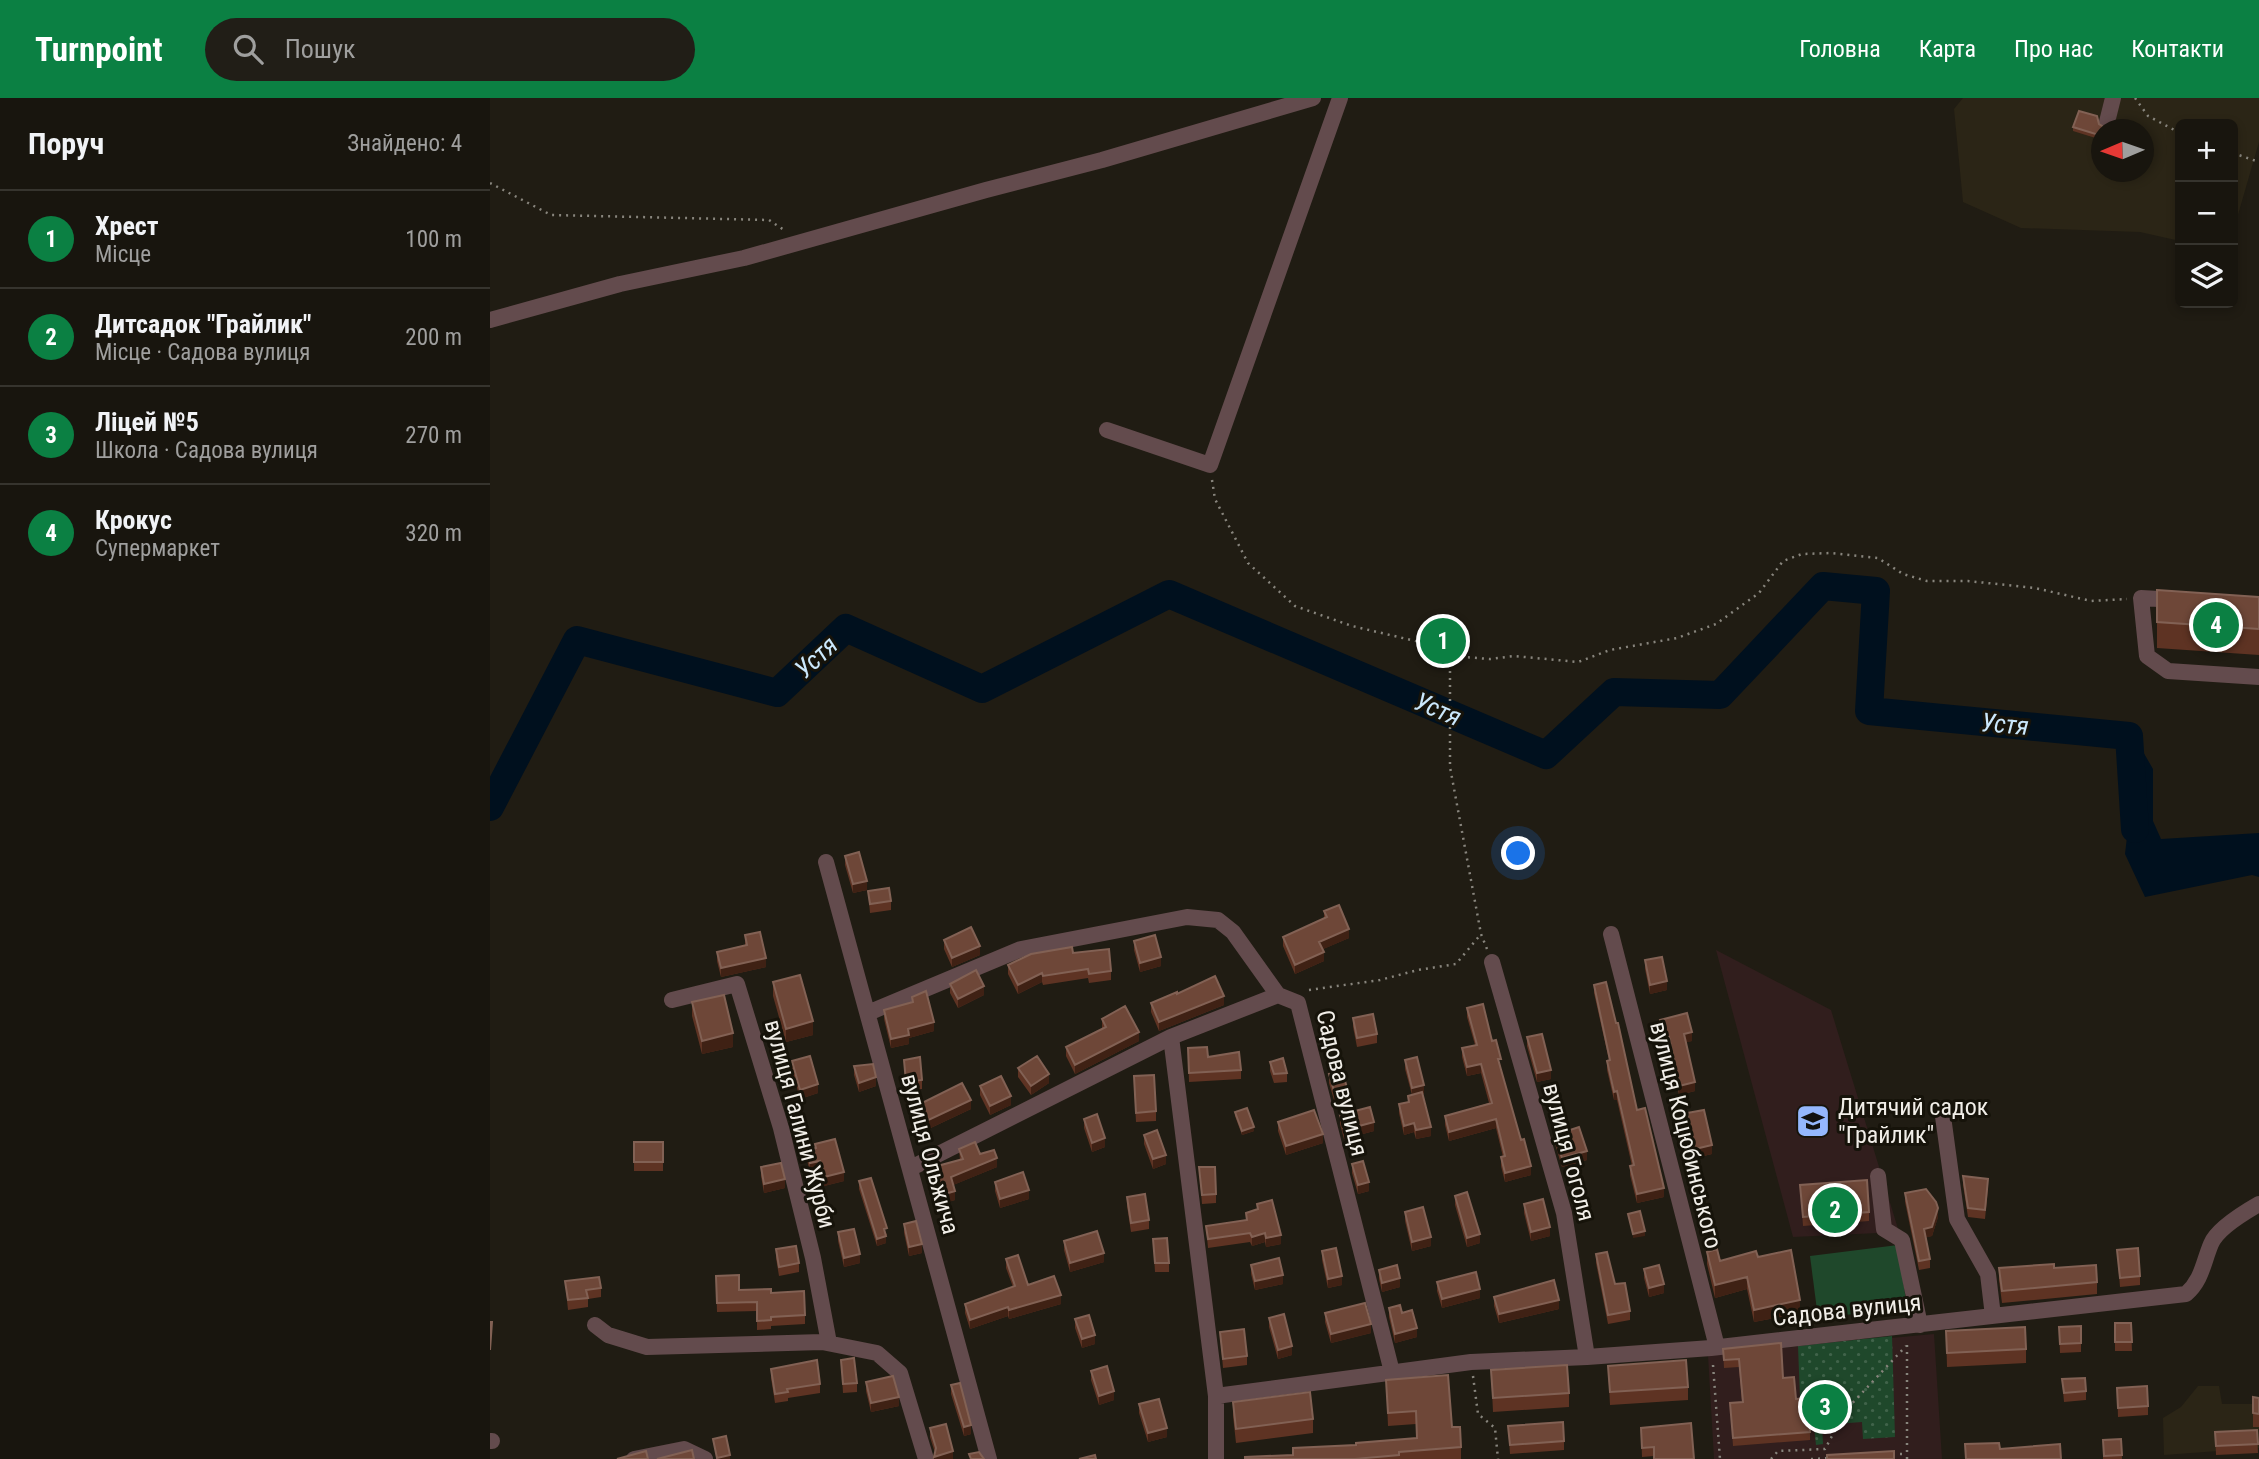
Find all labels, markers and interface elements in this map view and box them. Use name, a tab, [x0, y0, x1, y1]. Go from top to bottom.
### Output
search box	[205, 18, 695, 81]
text: Turnpoint	[35, 30, 163, 69]
icon: search	[229, 30, 267, 68]
text: Пошук	[285, 34, 356, 64]
text: Головна	[1799, 35, 1881, 63]
text: Карта	[1919, 35, 1976, 63]
text: Про нас	[2014, 35, 2093, 63]
text: Контакти	[2131, 35, 2224, 63]
north arrow	[2091, 119, 2154, 182]
map controls	[2175, 119, 2238, 308]
button: +	[2175, 119, 2238, 182]
text: Поруч	[28, 126, 104, 161]
text: Знайдено: 4	[347, 130, 462, 157]
button: −	[2175, 182, 2238, 245]
text: Хрест	[95, 211, 159, 241]
text: 1	[45, 226, 57, 253]
text: 100 m	[405, 226, 462, 253]
text: Місце	[95, 241, 151, 268]
button: layers	[2175, 245, 2238, 308]
text: Дитсадок "Грайлик"	[95, 309, 311, 339]
text: 2	[45, 324, 57, 351]
text: 200 m	[405, 324, 462, 351]
text: Місце · Садова вулиця	[95, 339, 310, 366]
text: Ліцей №5	[95, 407, 199, 437]
text: 3	[45, 422, 57, 449]
text: 270 m	[405, 422, 462, 449]
text: Школа · Садова вулиця	[95, 437, 318, 464]
text: Крокус	[95, 505, 172, 535]
text: 4	[45, 520, 57, 547]
text: 320 m	[405, 520, 462, 547]
text: Супермаркет	[95, 535, 220, 562]
pin: 4	[2193, 599, 2239, 651]
pin: 1	[1420, 615, 1466, 667]
water label: Устя	[788, 630, 844, 684]
water label: Устя	[1410, 686, 1466, 732]
water label: Устя	[1980, 707, 2030, 741]
your location	[1501, 836, 1535, 870]
street label: Садова вулиця	[1310, 1007, 1374, 1159]
street label: вулиця Галини Журби	[759, 1017, 841, 1231]
street label: вулиця Коцюбинського	[1644, 1019, 1728, 1251]
street label: вулиця Ольжича	[895, 1071, 965, 1237]
street label: вулиця Гоголя	[1537, 1080, 1601, 1224]
place label: Дитячий садок "Грайлик"	[1838, 1093, 1989, 1149]
school or university icon: Дитячий садок "Грайлик"	[1794, 1102, 1832, 1140]
pin: 2	[1812, 1184, 1858, 1236]
street label: Садова вулиця	[1771, 1288, 1923, 1332]
pin: 3	[1802, 1381, 1848, 1433]

